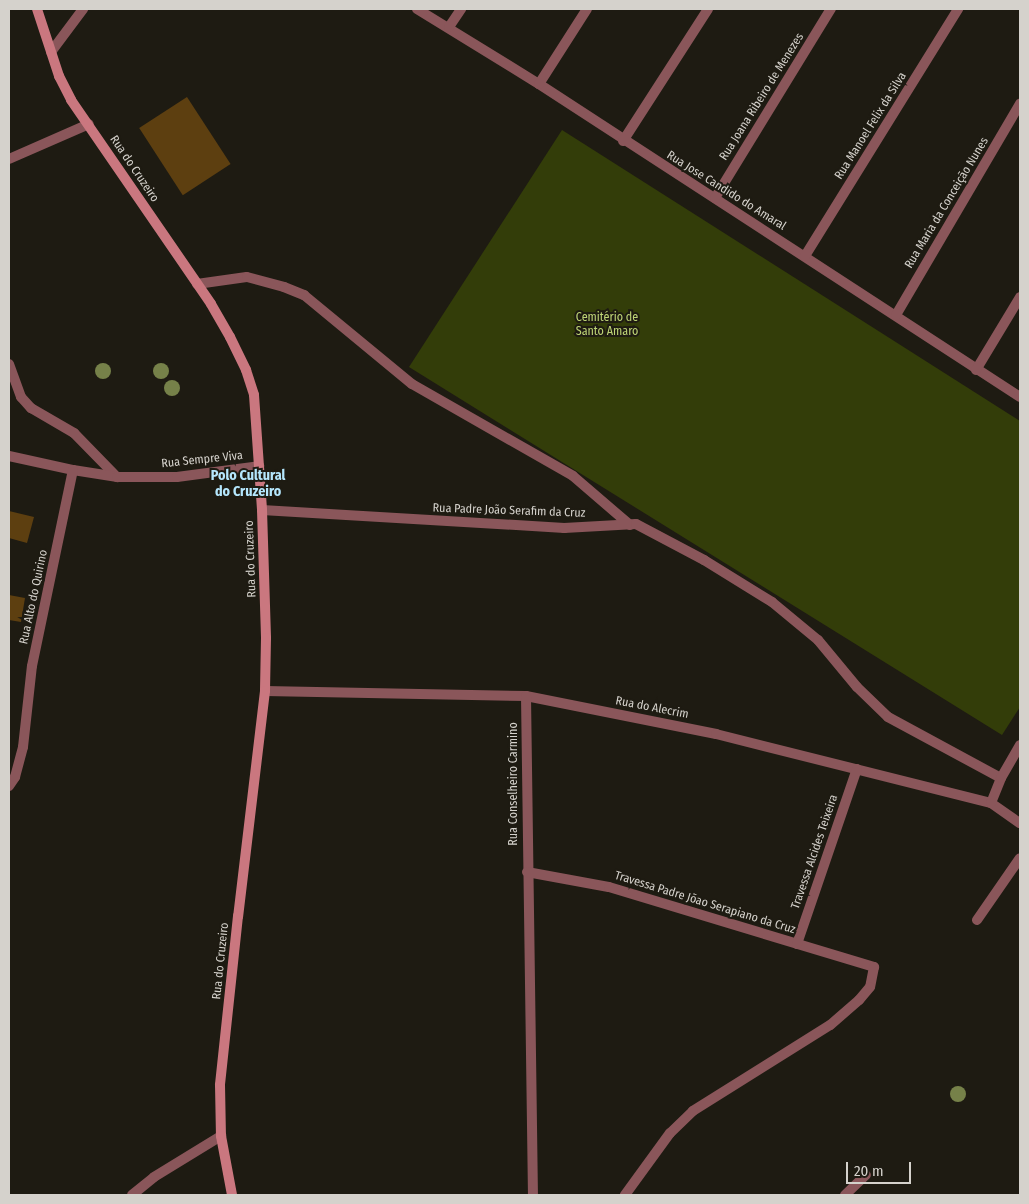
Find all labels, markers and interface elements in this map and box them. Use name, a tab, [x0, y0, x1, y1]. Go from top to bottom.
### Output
street label: Rua Joana Ribeiro de Menezes	[717, 31, 807, 163]
street label: Rua Manoel Felix da Silva	[832, 70, 910, 182]
street label: Rua do Cruzeiro	[106, 133, 162, 205]
street label: Rua Maria da Conceição Nunes	[902, 135, 992, 271]
street label: Rua Jose Candido do Amaral	[664, 148, 788, 234]
park label: Cemitério de Santo Amaro	[576, 311, 638, 339]
street label: Rua Sempre Viva	[161, 449, 243, 471]
district label: Polo Cultural do Cruzeiro	[211, 468, 285, 501]
street label: Rua Padre João Serafim da Cruz	[432, 501, 586, 521]
street label: Rua do Cruzeiro	[242, 520, 260, 598]
street label: Rua Alto do Quirino	[17, 548, 51, 646]
street label: Rua do Alecrim	[614, 694, 690, 722]
street label: Rua Conselheiro Carmino	[507, 722, 521, 846]
street label: Travessa Alcides Teixeira	[789, 793, 841, 911]
street label: Travessa Padre Jõao Serapiano da Cruz	[613, 869, 797, 937]
street label: Rua do Cruzeiro	[210, 922, 232, 1000]
scale bar	[849, 1152, 914, 1184]
text: 20 m	[854, 1162, 884, 1180]

